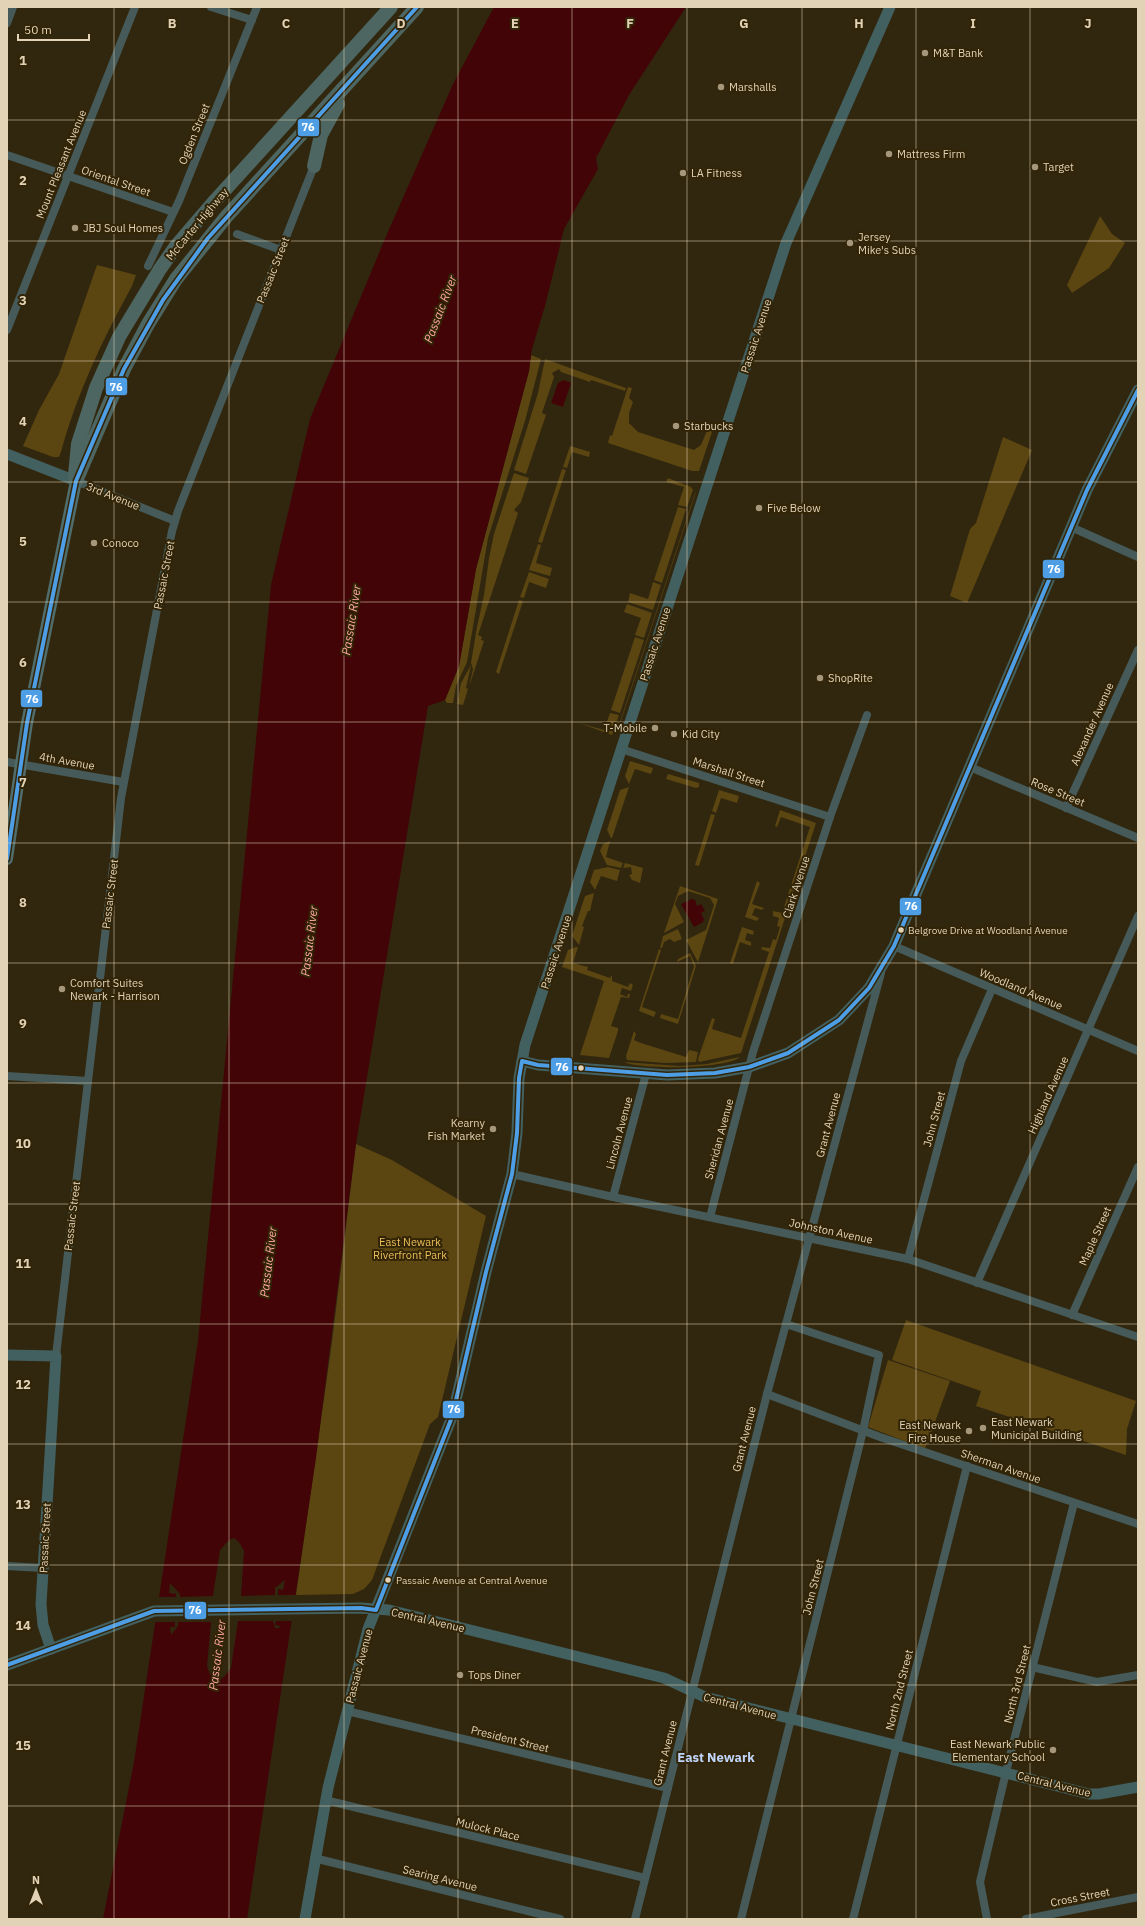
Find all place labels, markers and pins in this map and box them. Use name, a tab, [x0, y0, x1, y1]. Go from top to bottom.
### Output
place label: M&T Bank	[933, 46, 983, 60]
marker: M&T Bank	[920, 48, 930, 58]
place label: Marshalls	[729, 80, 777, 94]
marker: Marshalls	[716, 82, 726, 92]
place label: Mattress Firm	[897, 147, 965, 161]
marker: Mattress Firm	[884, 149, 894, 159]
place label: Target	[1043, 160, 1074, 174]
marker: Target	[1030, 162, 1040, 172]
place label: LA Fitness	[691, 166, 742, 180]
marker: LA Fitness	[678, 168, 688, 178]
place label: JBJ Soul Homes	[83, 221, 163, 235]
marker: JBJ Soul Homes	[70, 223, 80, 233]
place label: Jersey Mike's Subs	[858, 230, 916, 257]
marker: Jersey Mike's Subs	[845, 238, 855, 248]
place label: Starbucks	[684, 419, 733, 433]
marker: Starbucks	[671, 421, 681, 431]
place label: Five Below	[767, 501, 821, 515]
marker: Five Below	[754, 503, 764, 513]
place label: Conoco	[102, 536, 139, 550]
marker: Conoco	[89, 538, 99, 548]
place label: ShopRite	[828, 671, 873, 685]
marker: ShopRite	[815, 673, 825, 683]
place label: T-Mobile	[604, 721, 647, 735]
marker: T-Mobile	[650, 723, 660, 733]
place label: Kid City	[682, 727, 720, 741]
marker: Kid City	[669, 729, 679, 739]
place label: Belgrove Drive at Woodland Avenue	[908, 924, 1068, 937]
marker: Belgrove Drive at Woodland Avenue	[896, 925, 906, 935]
place label: Comfort Suites Newark - Harrison	[70, 976, 160, 1003]
marker: Comfort Suites Newark - Harrison	[57, 984, 67, 994]
unlabelled marker	[576, 1063, 586, 1073]
place label: Kearny Fish Market	[428, 1116, 485, 1143]
marker: Kearny Fish Market	[488, 1124, 498, 1134]
place label: East Newark Municipal Building	[991, 1415, 1082, 1442]
place label: East Newark Fire House	[899, 1418, 961, 1445]
marker: East Newark Municipal Building	[978, 1423, 988, 1433]
marker: East Newark Fire House	[964, 1426, 974, 1436]
place label: Passaic Avenue at Central Avenue	[396, 1574, 548, 1587]
marker: Passaic Avenue at Central Avenue	[383, 1575, 393, 1585]
place label: Tops Diner	[468, 1668, 521, 1682]
marker: Tops Diner	[455, 1670, 465, 1680]
place label: East Newark Public Elementary School	[950, 1737, 1045, 1764]
marker: East Newark Public Elementary School	[1048, 1745, 1058, 1755]

